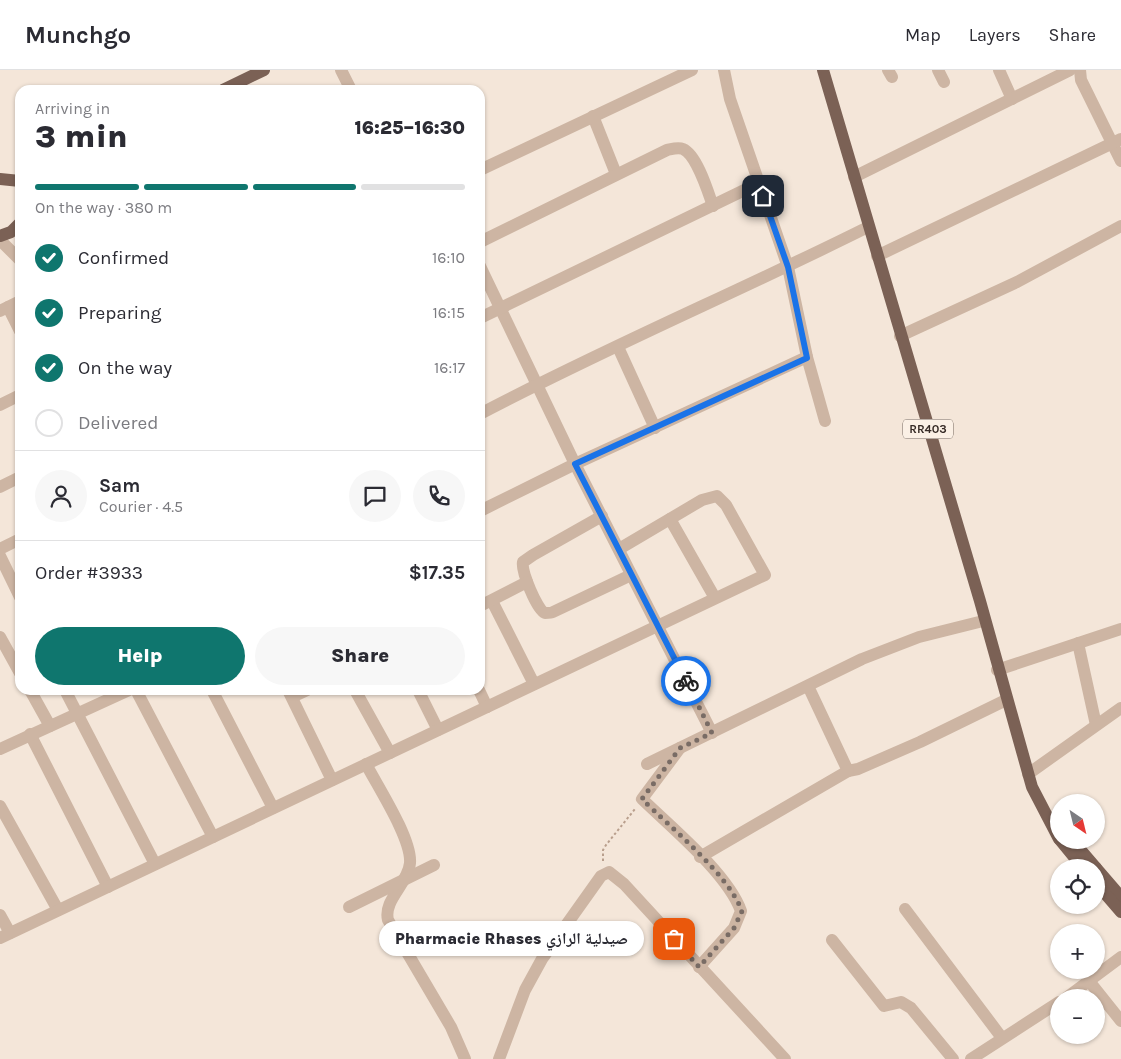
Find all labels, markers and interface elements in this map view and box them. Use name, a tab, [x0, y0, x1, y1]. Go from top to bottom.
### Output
text: Munchgo	[25, 21, 131, 49]
text: Map	[905, 24, 941, 46]
text: Layers	[969, 24, 1021, 46]
text: Share	[1049, 24, 1096, 46]
text: Arriving in	[35, 99, 110, 118]
text: 16:25–16:30	[354, 117, 465, 139]
text: 3 min	[35, 118, 128, 155]
pin	[742, 175, 784, 217]
icon: home	[749, 182, 777, 210]
text: On the way · 380 m	[35, 198, 172, 217]
icon: check	[35, 244, 63, 272]
text: Confirmed	[78, 247, 169, 269]
text: 16:10	[432, 248, 465, 267]
icon: check	[35, 299, 63, 327]
text: Preparing	[78, 302, 161, 324]
text: 16:15	[433, 303, 465, 322]
icon: check	[35, 354, 63, 382]
text: On the way	[78, 357, 172, 379]
text: 16:17	[434, 358, 465, 377]
text: Delivered	[78, 412, 158, 434]
road number: RR403	[903, 419, 953, 438]
button: person	[35, 470, 87, 522]
button: chat	[349, 470, 401, 522]
button: phone	[413, 470, 465, 522]
text: Sam	[99, 475, 140, 497]
text: Courier · 4.5	[99, 497, 183, 516]
text: Order #3933	[35, 562, 143, 584]
text: $17.35	[409, 562, 465, 584]
button: Help	[35, 627, 245, 685]
button: Share	[255, 627, 465, 685]
courier	[661, 656, 711, 706]
icon: bike	[672, 667, 700, 695]
north arrow	[1050, 794, 1105, 849]
map controls	[1050, 794, 1105, 1044]
button: locate	[1050, 859, 1105, 914]
pin	[653, 918, 695, 960]
callout: Pharmacie Rhases صيدلية الرازي	[379, 922, 644, 956]
button: +	[1050, 924, 1105, 979]
icon: bag	[660, 925, 688, 953]
text: Pharmacie Rhases صيدلية الرازي	[395, 929, 628, 948]
button: −	[1050, 989, 1105, 1044]

